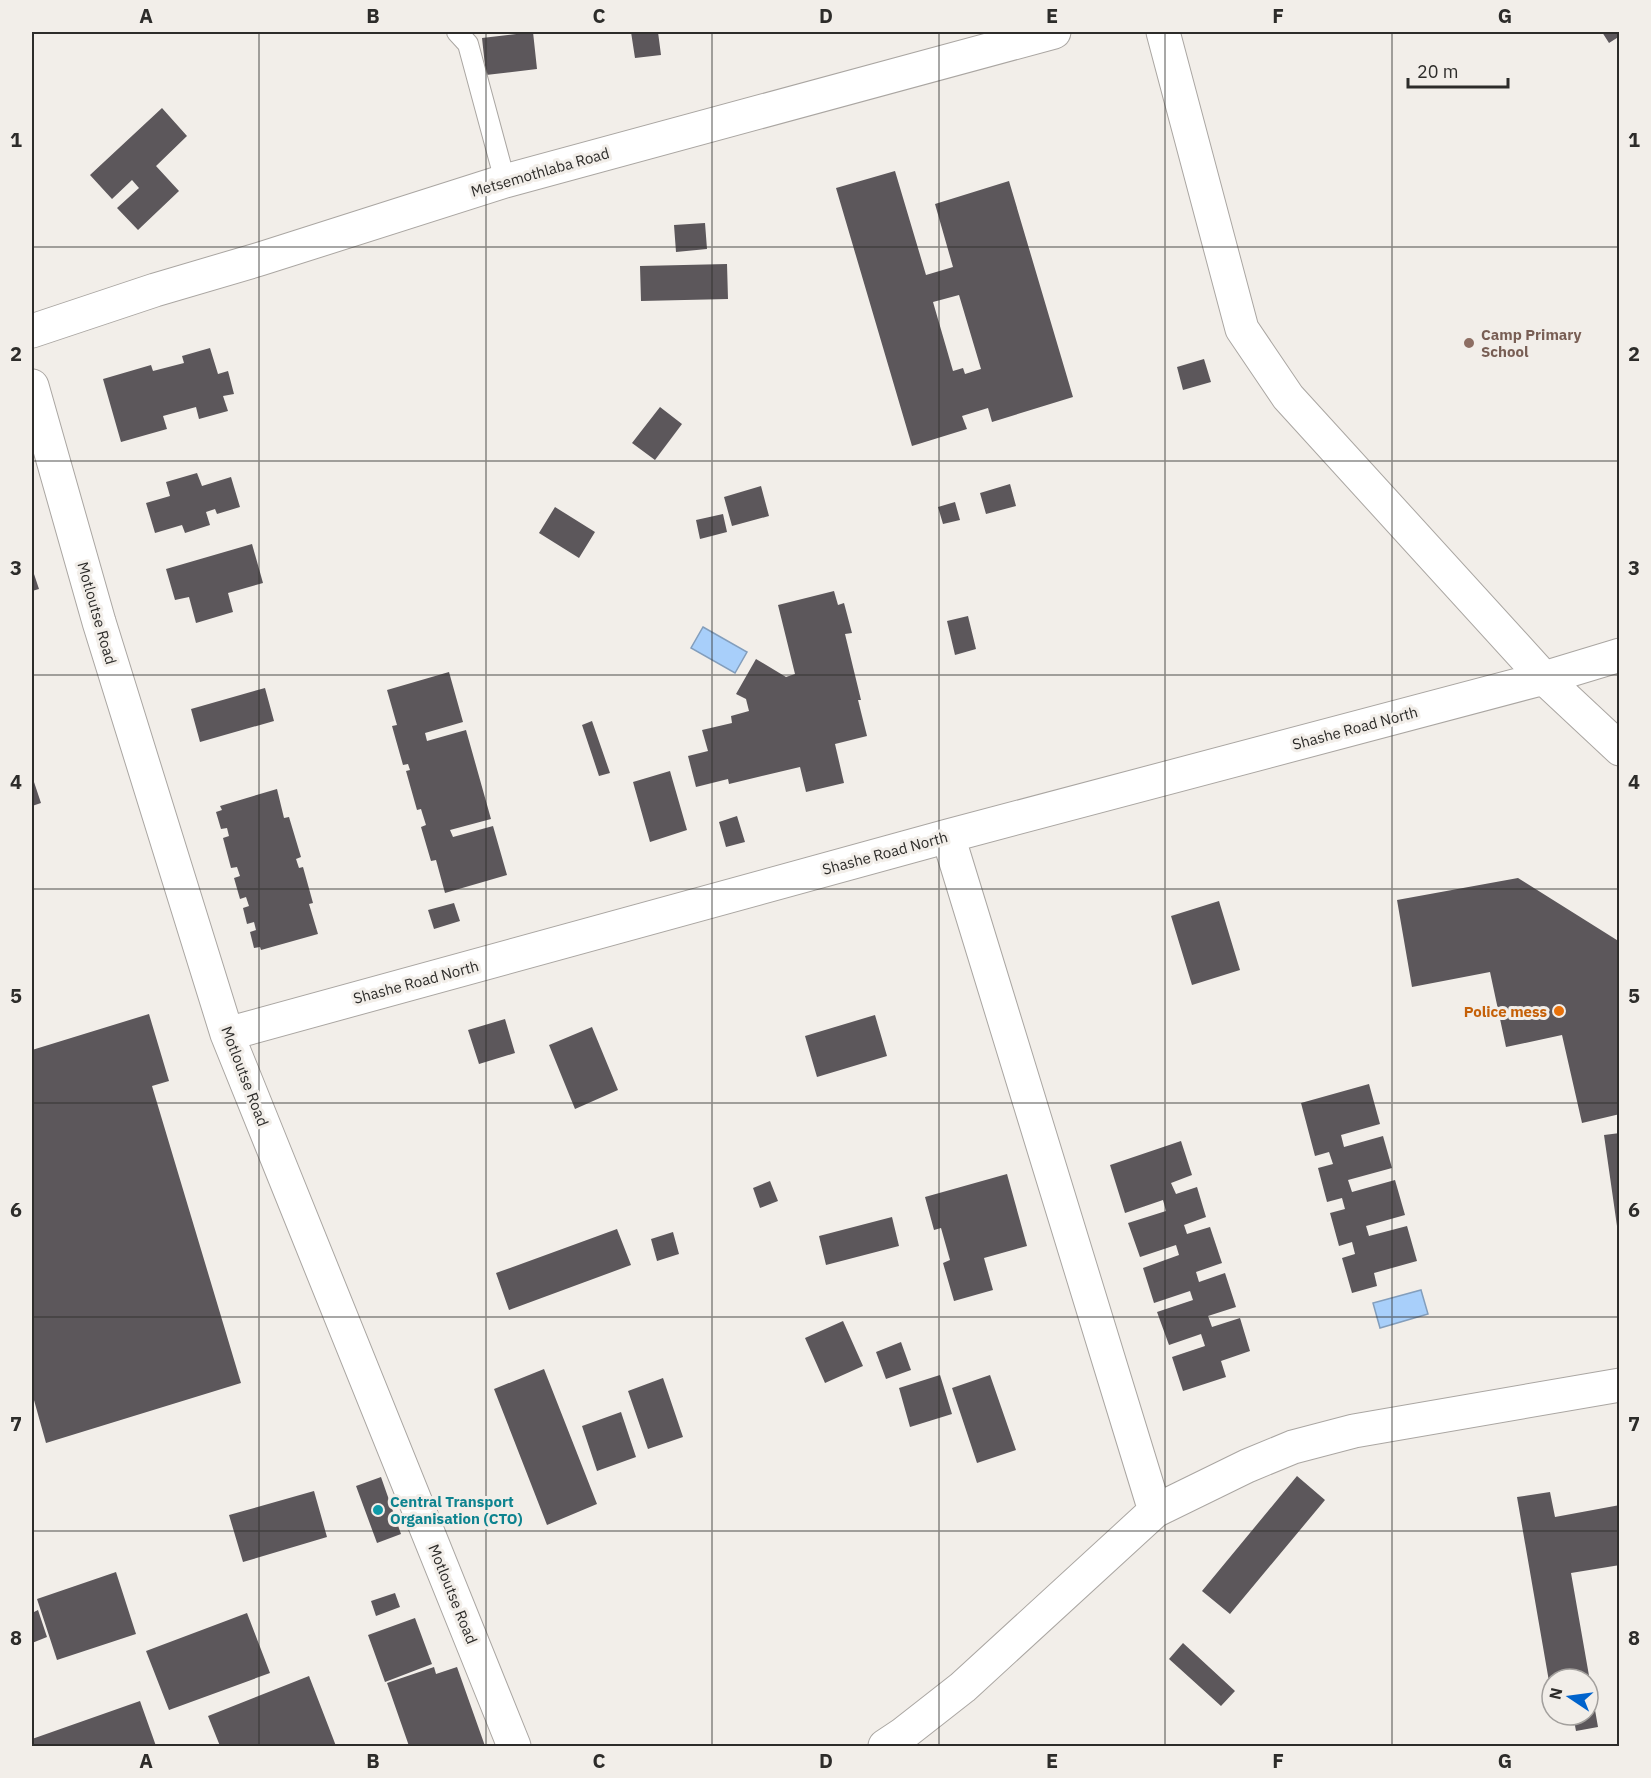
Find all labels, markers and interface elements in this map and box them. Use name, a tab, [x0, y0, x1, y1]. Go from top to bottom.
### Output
text: A	[139, 2, 153, 29]
text: B	[366, 2, 380, 29]
text: C	[592, 2, 606, 29]
text: D	[819, 2, 833, 29]
text: E	[1046, 2, 1058, 29]
text: F	[1272, 2, 1284, 29]
text: G	[1498, 2, 1512, 29]
scale bar	[1408, 51, 1508, 89]
text: 20 m	[1417, 60, 1459, 83]
text: 1	[10, 126, 22, 153]
text: 1	[1628, 126, 1640, 153]
street label: Metsemothlaba Road	[468, 143, 612, 201]
place label: Camp Primary School	[1481, 325, 1582, 361]
marker: Camp Primary School	[1462, 336, 1476, 350]
text: 2	[10, 340, 22, 367]
text: 2	[1628, 340, 1640, 367]
text: 3	[10, 554, 22, 581]
text: 3	[1628, 554, 1640, 581]
street label: Motloutse Road	[73, 560, 121, 666]
street label: Shashe Road North	[1290, 702, 1420, 754]
text: 4	[10, 768, 22, 795]
text: 4	[1628, 768, 1640, 795]
street label: Shashe Road North	[820, 827, 950, 879]
street label: Shashe Road North	[351, 956, 481, 1008]
text: 5	[10, 982, 22, 1009]
text: 5	[1628, 982, 1640, 1009]
place label: Police mess	[1464, 1002, 1547, 1021]
marker: Police mess	[1552, 1004, 1566, 1018]
street label: Motloutse Road	[217, 1023, 273, 1129]
text: 6	[10, 1196, 22, 1223]
text: 6	[1628, 1196, 1640, 1223]
text: 7	[10, 1410, 22, 1437]
text: 7	[1628, 1410, 1640, 1437]
place label: Central Transport Organisation (CTO)	[390, 1492, 523, 1528]
marker: Central Transport Organisation (CTO)	[371, 1503, 385, 1517]
street label: Motloutse Road	[424, 1541, 482, 1647]
text: 8	[10, 1624, 22, 1651]
text: 8	[1628, 1624, 1640, 1651]
north arrow	[1540, 1667, 1600, 1727]
text: N	[1544, 1686, 1566, 1702]
text: A	[139, 1747, 153, 1774]
text: B	[366, 1747, 380, 1774]
text: C	[592, 1747, 606, 1774]
text: D	[819, 1747, 833, 1774]
text: E	[1046, 1747, 1058, 1774]
text: F	[1272, 1747, 1284, 1774]
text: G	[1498, 1747, 1512, 1774]

